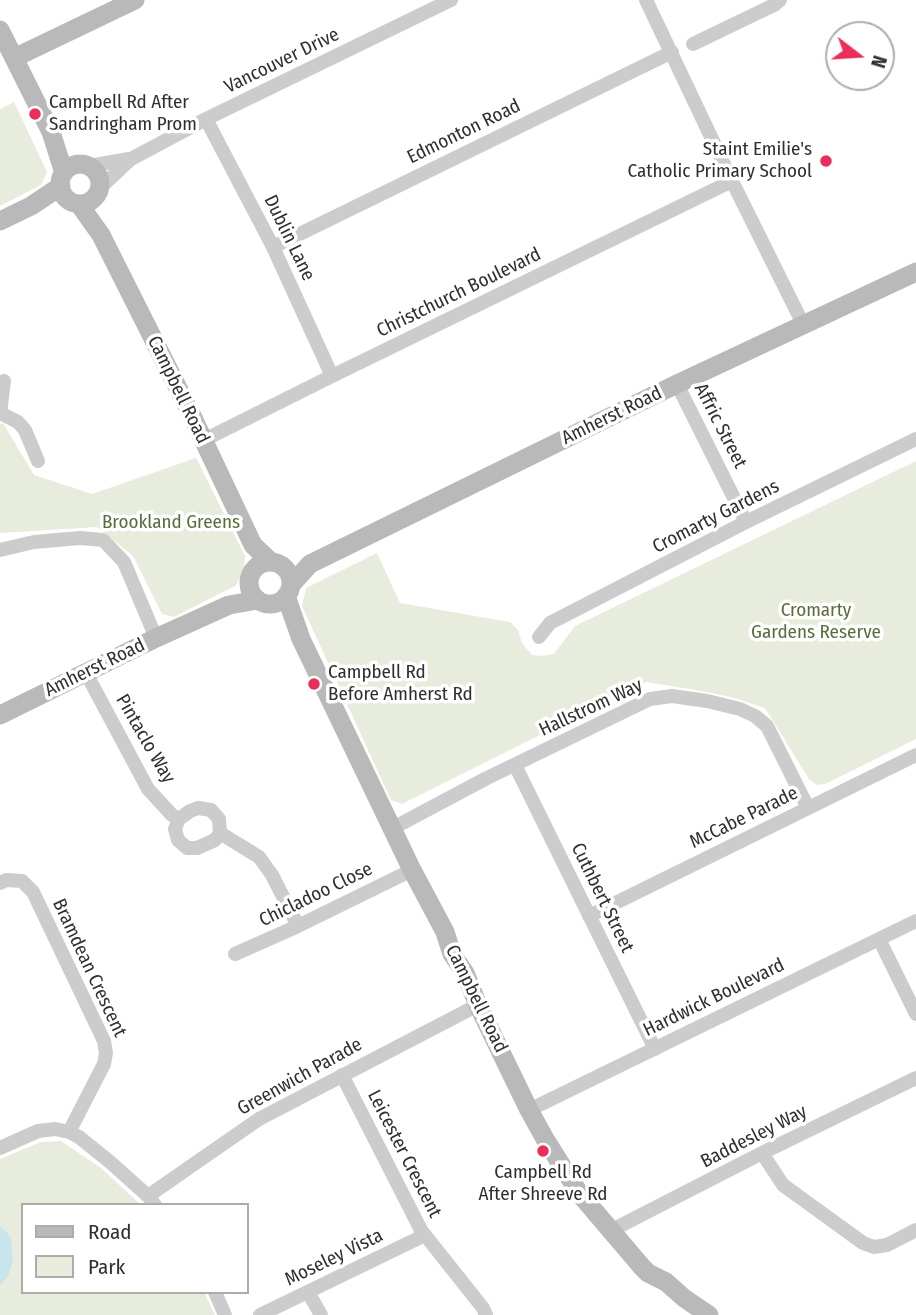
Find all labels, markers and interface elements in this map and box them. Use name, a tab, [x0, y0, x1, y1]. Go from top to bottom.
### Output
north arrow	[825, 21, 895, 91]
street label: Vancouver Drive	[221, 23, 343, 99]
text: N	[866, 53, 891, 71]
place label: Campbell Rd After Sandringham Prom	[49, 92, 197, 136]
street label: Edmonton Road	[404, 95, 524, 169]
marker: Campbell Rd After Sandringham Prom	[27, 106, 43, 122]
place label: Staint Emilie's Catholic Primary School	[628, 139, 812, 183]
marker: Staint Emilie's Catholic Primary School	[818, 153, 834, 169]
street label: Dublin Lane	[259, 191, 319, 285]
street label: Christchurch Boulevard	[373, 243, 545, 343]
street label: Campbell Road	[142, 332, 214, 448]
street label: Affric Street	[689, 380, 751, 472]
street label: Amherst Road	[558, 382, 666, 450]
street label: Cromarty Gardens	[649, 475, 783, 559]
park label: Brookland Greens	[102, 512, 240, 534]
park label: Cromarty Gardens Reserve	[751, 600, 881, 644]
street label: Amherst Road	[41, 634, 149, 702]
place label: Campbell Rd Before Amherst Rd	[328, 662, 473, 706]
street label: Hallstrom Way	[536, 674, 646, 742]
marker: Campbell Rd Before Amherst Rd	[306, 676, 322, 692]
street label: Pintaclo Way	[110, 691, 180, 787]
street label: McCabe Parade	[686, 782, 802, 854]
street label: Cuthbert Street	[566, 840, 638, 956]
street label: Chicladoo Close	[256, 858, 376, 932]
street label: Bramdean Crescent	[47, 895, 131, 1041]
street label: Campbell Road	[440, 941, 512, 1057]
street label: Hardwick Boulevard	[640, 954, 788, 1042]
street label: Greenwich Parade	[234, 1033, 366, 1121]
street label: Leicester Crescent	[362, 1086, 446, 1222]
street label: Baddesley Way	[697, 1101, 811, 1173]
marker: Campbell Rd After Shreeve Rd	[535, 1143, 551, 1159]
place label: Campbell Rd After Shreeve Rd	[479, 1162, 607, 1206]
legend	[21, 1203, 248, 1294]
text: Road	[88, 1219, 132, 1245]
street label: Moseley Vista	[281, 1224, 387, 1292]
text: Park	[88, 1254, 125, 1280]

